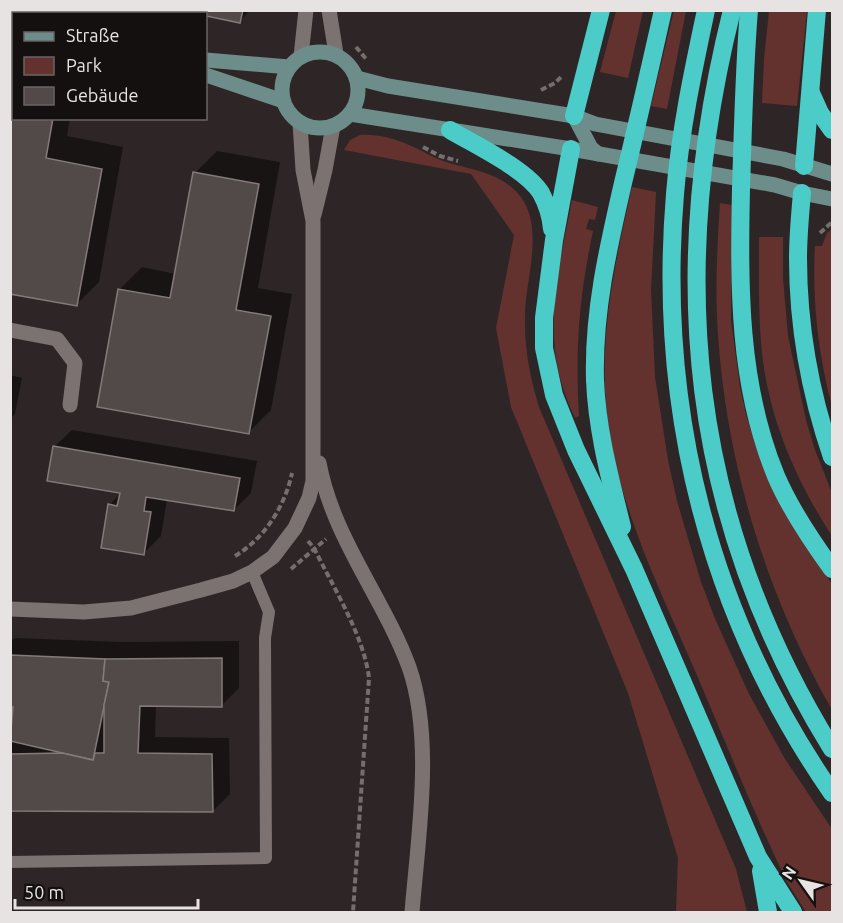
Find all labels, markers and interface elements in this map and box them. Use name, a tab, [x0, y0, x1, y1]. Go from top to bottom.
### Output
legend	[12, 12, 207, 120]
text: Straße	[66, 25, 119, 45]
text: Park	[66, 55, 102, 75]
text: Gebäude	[66, 85, 138, 105]
north arrow	[771, 851, 831, 911]
text: N	[778, 863, 799, 883]
scale bar	[15, 872, 198, 910]
text: 50 m	[24, 882, 64, 902]

